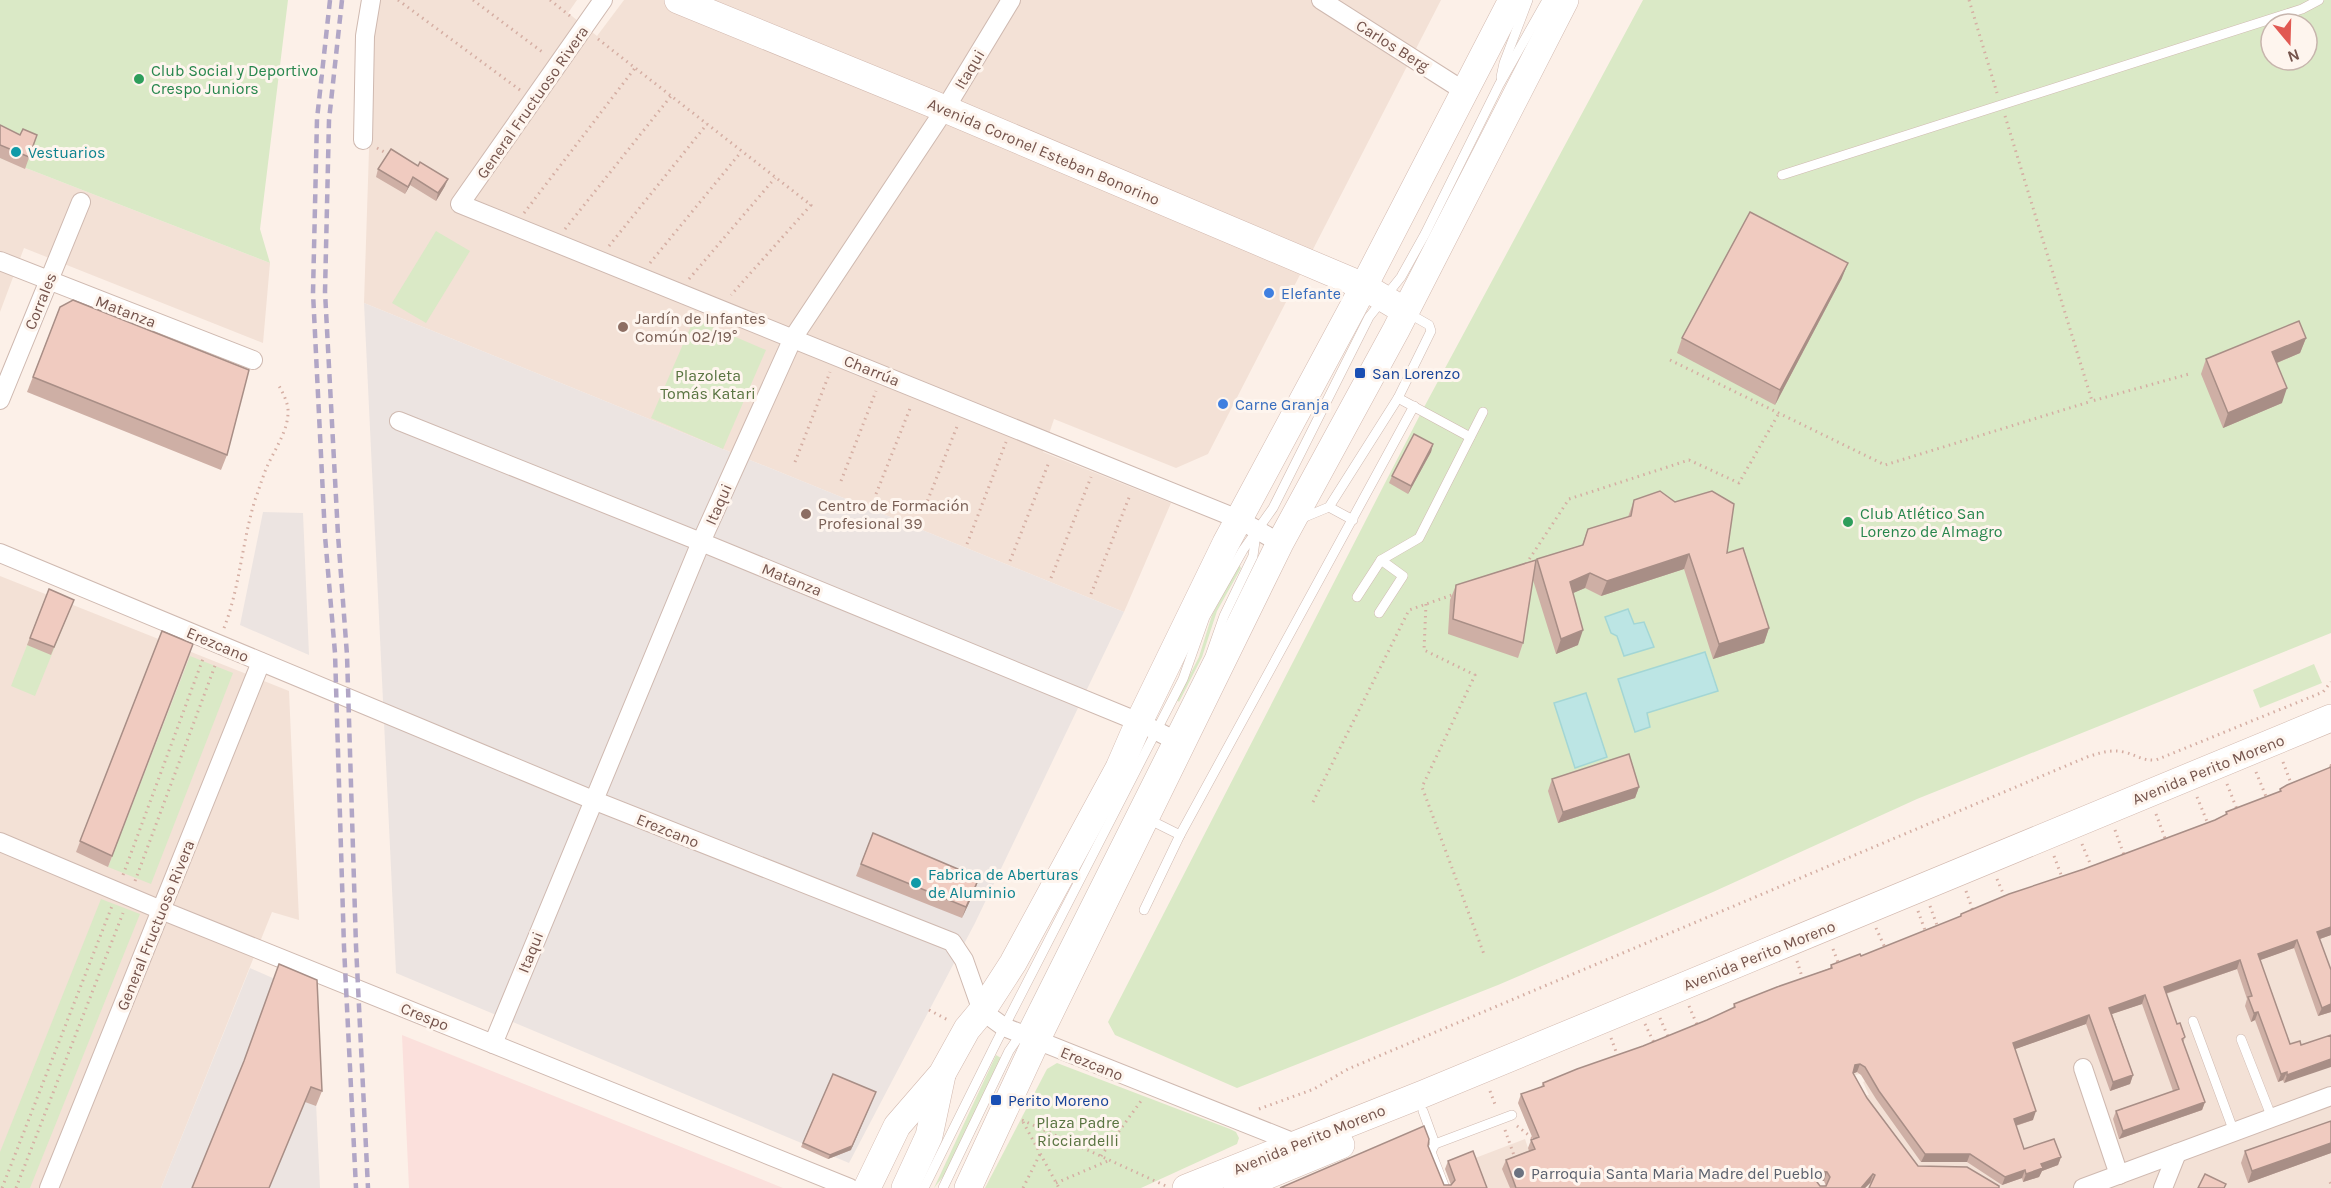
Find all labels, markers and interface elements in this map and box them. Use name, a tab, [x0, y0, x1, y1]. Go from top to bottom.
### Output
north arrow	[2259, 12, 2319, 72]
street label: Carlos Berg	[1353, 15, 1433, 75]
street label: General Fructuoso Rivera	[472, 22, 592, 182]
text: N	[2285, 45, 2302, 67]
street label: Itaqui	[950, 46, 989, 93]
place label: Club Social y Deportivo Crespo Juniors	[151, 61, 318, 98]
marker: Club Social y Deportivo Crespo Juniors	[132, 72, 146, 86]
street label: Avenida Coronel Esteban Bonorino	[925, 94, 1163, 209]
place label: Vestuarios	[28, 143, 105, 162]
marker: Vestuarios	[9, 145, 23, 159]
street label: Corrales	[20, 270, 61, 333]
place label: Elefante	[1281, 284, 1341, 303]
marker: Elefante	[1262, 286, 1276, 300]
street label: Matanza	[93, 291, 159, 332]
place label: Jardín de Infantes Común 02/19°	[635, 309, 766, 346]
marker: Jardín de Infantes Común 02/19°	[616, 320, 630, 334]
street label: Charrúa	[841, 351, 902, 390]
place label: San Lorenzo	[1372, 364, 1460, 383]
park label: Plazoleta Tomás Katari	[660, 366, 756, 403]
marker: San Lorenzo	[1353, 366, 1367, 380]
place label: Carne Granja	[1235, 395, 1329, 414]
marker: Carne Granja	[1216, 397, 1230, 411]
street label: Itaqui	[701, 481, 736, 528]
place label: Centro de Formación Profesional 39	[818, 496, 969, 533]
place label: Club Atlético San Lorenzo de Almagro	[1860, 504, 2003, 541]
marker: Centro de Formación Profesional 39	[799, 507, 813, 521]
marker: Club Atlético San Lorenzo de Almagro	[1841, 515, 1855, 529]
street label: Matanza	[759, 559, 825, 600]
street label: Erezcano	[184, 623, 252, 666]
street label: Avenida Perito Moreno	[2129, 730, 2287, 809]
street label: Erezcano	[634, 809, 702, 852]
street label: General Fructuoso Rivera	[113, 837, 198, 1013]
place label: Fabrica de Aberturas de Aluminio	[928, 865, 1079, 902]
marker: Fabrica de Aberturas de Aluminio	[909, 876, 923, 890]
street label: Avenida Perito Moreno	[1680, 916, 1838, 995]
street label: Itaqui	[514, 929, 547, 976]
street label: Crespo	[398, 998, 452, 1035]
street label: Erezcano	[1058, 1042, 1126, 1085]
place label: Perito Moreno	[1008, 1091, 1109, 1110]
marker: Perito Moreno	[989, 1093, 1003, 1107]
street label: Avenida Perito Moreno	[1230, 1100, 1388, 1179]
park label: Plaza Padre Ricciardelli	[1036, 1113, 1120, 1150]
place label: Parroquia Santa Maria Madre del Pueblo	[1531, 1164, 1823, 1183]
marker: Parroquia Santa Maria Madre del Pueblo	[1512, 1166, 1526, 1180]

